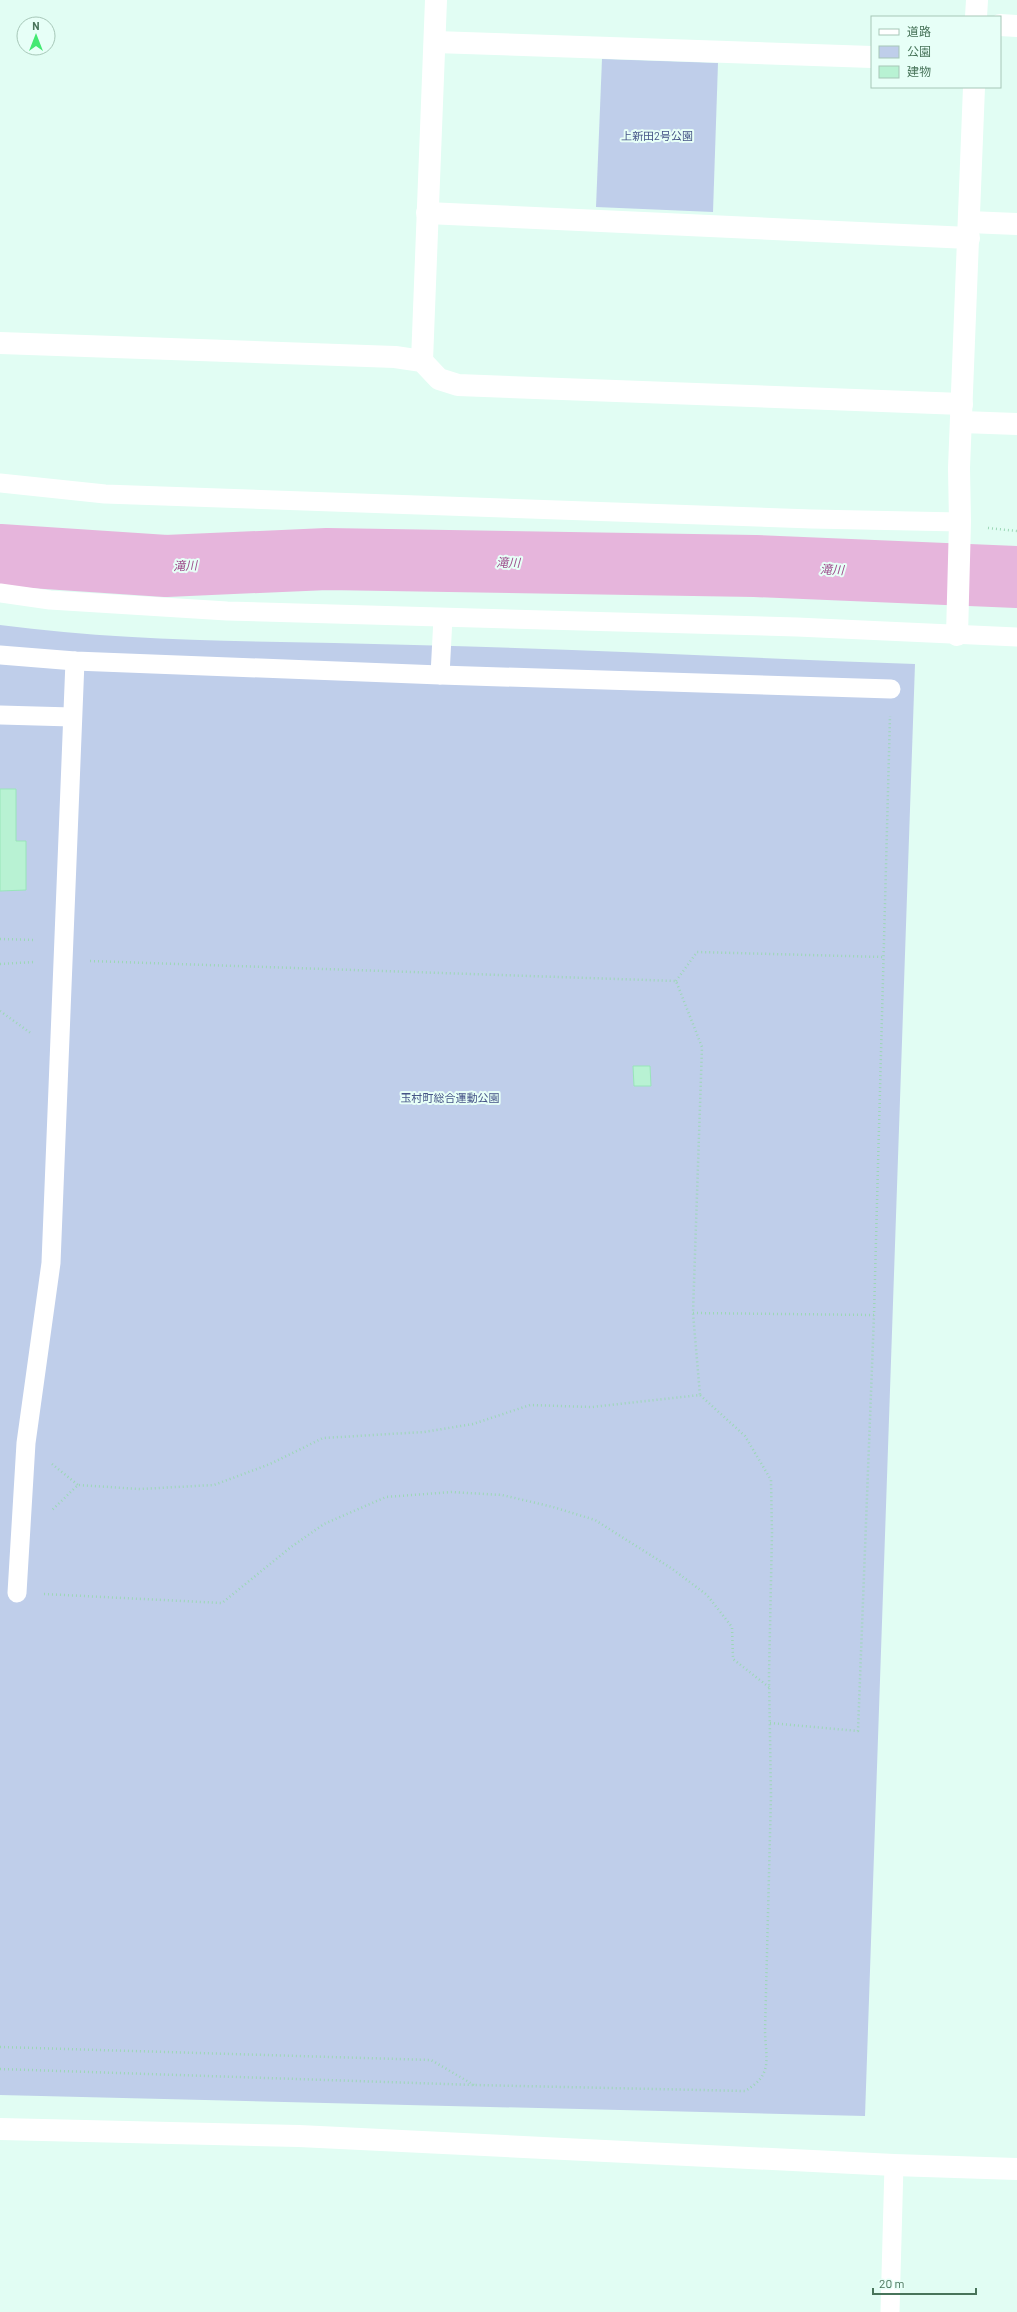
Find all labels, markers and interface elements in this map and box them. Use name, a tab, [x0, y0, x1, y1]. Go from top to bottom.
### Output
north arrow	[16, 16, 56, 56]
legend	[871, 16, 1001, 88]
text: N	[32, 19, 40, 32]
text: 道路	[907, 24, 931, 38]
text: 公園	[907, 44, 931, 58]
text: 建物	[907, 64, 931, 78]
park label: 上新田2号公園	[621, 129, 693, 142]
water label: 滝川	[496, 555, 522, 569]
water label: 滝川	[173, 558, 199, 572]
water label: 滝川	[820, 562, 846, 576]
park label: 玉村町総合運動公園	[401, 1091, 500, 1104]
scale bar	[873, 2270, 976, 2296]
text: 20 m	[879, 2276, 905, 2290]

